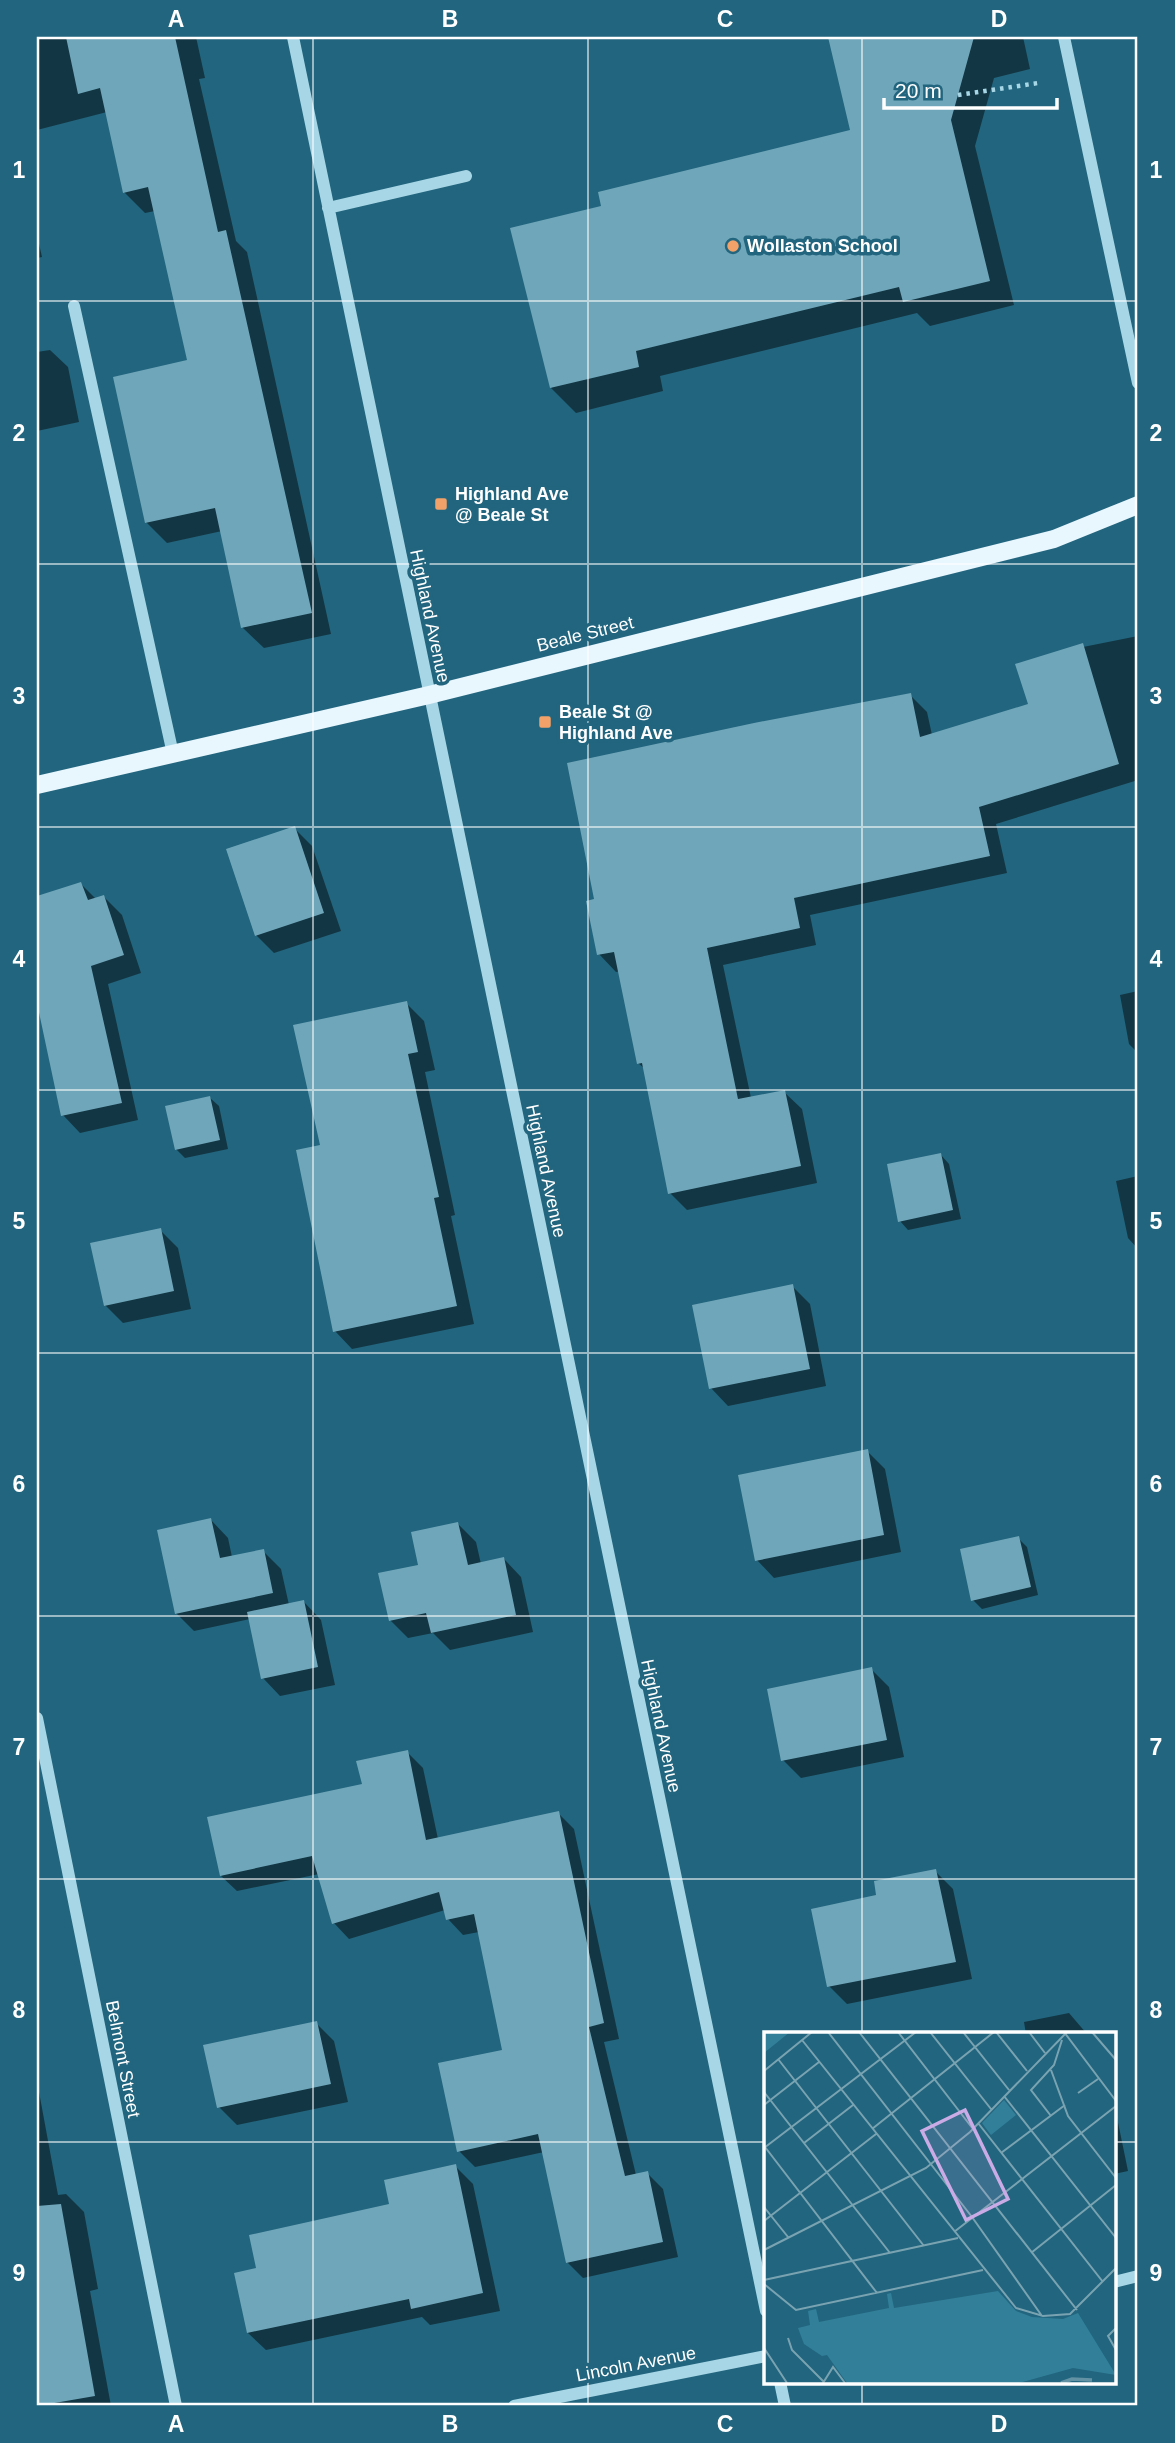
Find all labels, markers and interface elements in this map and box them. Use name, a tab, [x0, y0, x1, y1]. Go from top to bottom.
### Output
text: A	[168, 6, 184, 32]
text: B	[442, 6, 458, 32]
text: C	[717, 6, 733, 32]
text: D	[991, 6, 1007, 32]
scale bar	[884, 66, 1058, 110]
text: 20 m	[895, 79, 942, 102]
text: 1	[13, 157, 26, 183]
text: 1	[1150, 157, 1163, 183]
place label: Wollaston School	[747, 236, 898, 256]
marker: Wollaston School	[725, 238, 741, 254]
text: 2	[13, 420, 25, 446]
text: 2	[1150, 420, 1162, 446]
place label: Highland Ave @ Beale St	[455, 484, 569, 525]
marker: Highland Ave @ Beale St	[433, 496, 449, 512]
street label: Highland Avenue	[406, 548, 454, 684]
street label: Beale Street	[535, 612, 635, 656]
text: 3	[13, 683, 25, 709]
text: 3	[1150, 683, 1162, 709]
place label: Beale St @ Highland Ave	[559, 702, 673, 743]
marker: Beale St @ Highland Ave	[537, 714, 553, 730]
text: 4	[13, 946, 26, 972]
text: 4	[1150, 946, 1163, 972]
street label: Highland Avenue	[522, 1103, 570, 1239]
text: 5	[13, 1208, 26, 1234]
text: 5	[1150, 1208, 1163, 1234]
text: 6	[13, 1471, 25, 1497]
text: 6	[1150, 1471, 1162, 1497]
street label: Highland Avenue	[637, 1658, 685, 1794]
text: 7	[13, 1734, 25, 1760]
text: 7	[1150, 1734, 1162, 1760]
text: 8	[13, 1997, 26, 2023]
text: 8	[1150, 1997, 1163, 2023]
street label: Belmont Street	[102, 1999, 144, 2119]
inset map	[764, 2032, 1116, 2384]
text: 9	[13, 2260, 25, 2286]
text: 9	[1150, 2260, 1162, 2286]
street label: Lincoln Avenue	[574, 2343, 698, 2385]
text: A	[168, 2411, 184, 2437]
text: B	[442, 2411, 458, 2437]
text: C	[717, 2411, 733, 2437]
text: D	[991, 2411, 1007, 2437]

